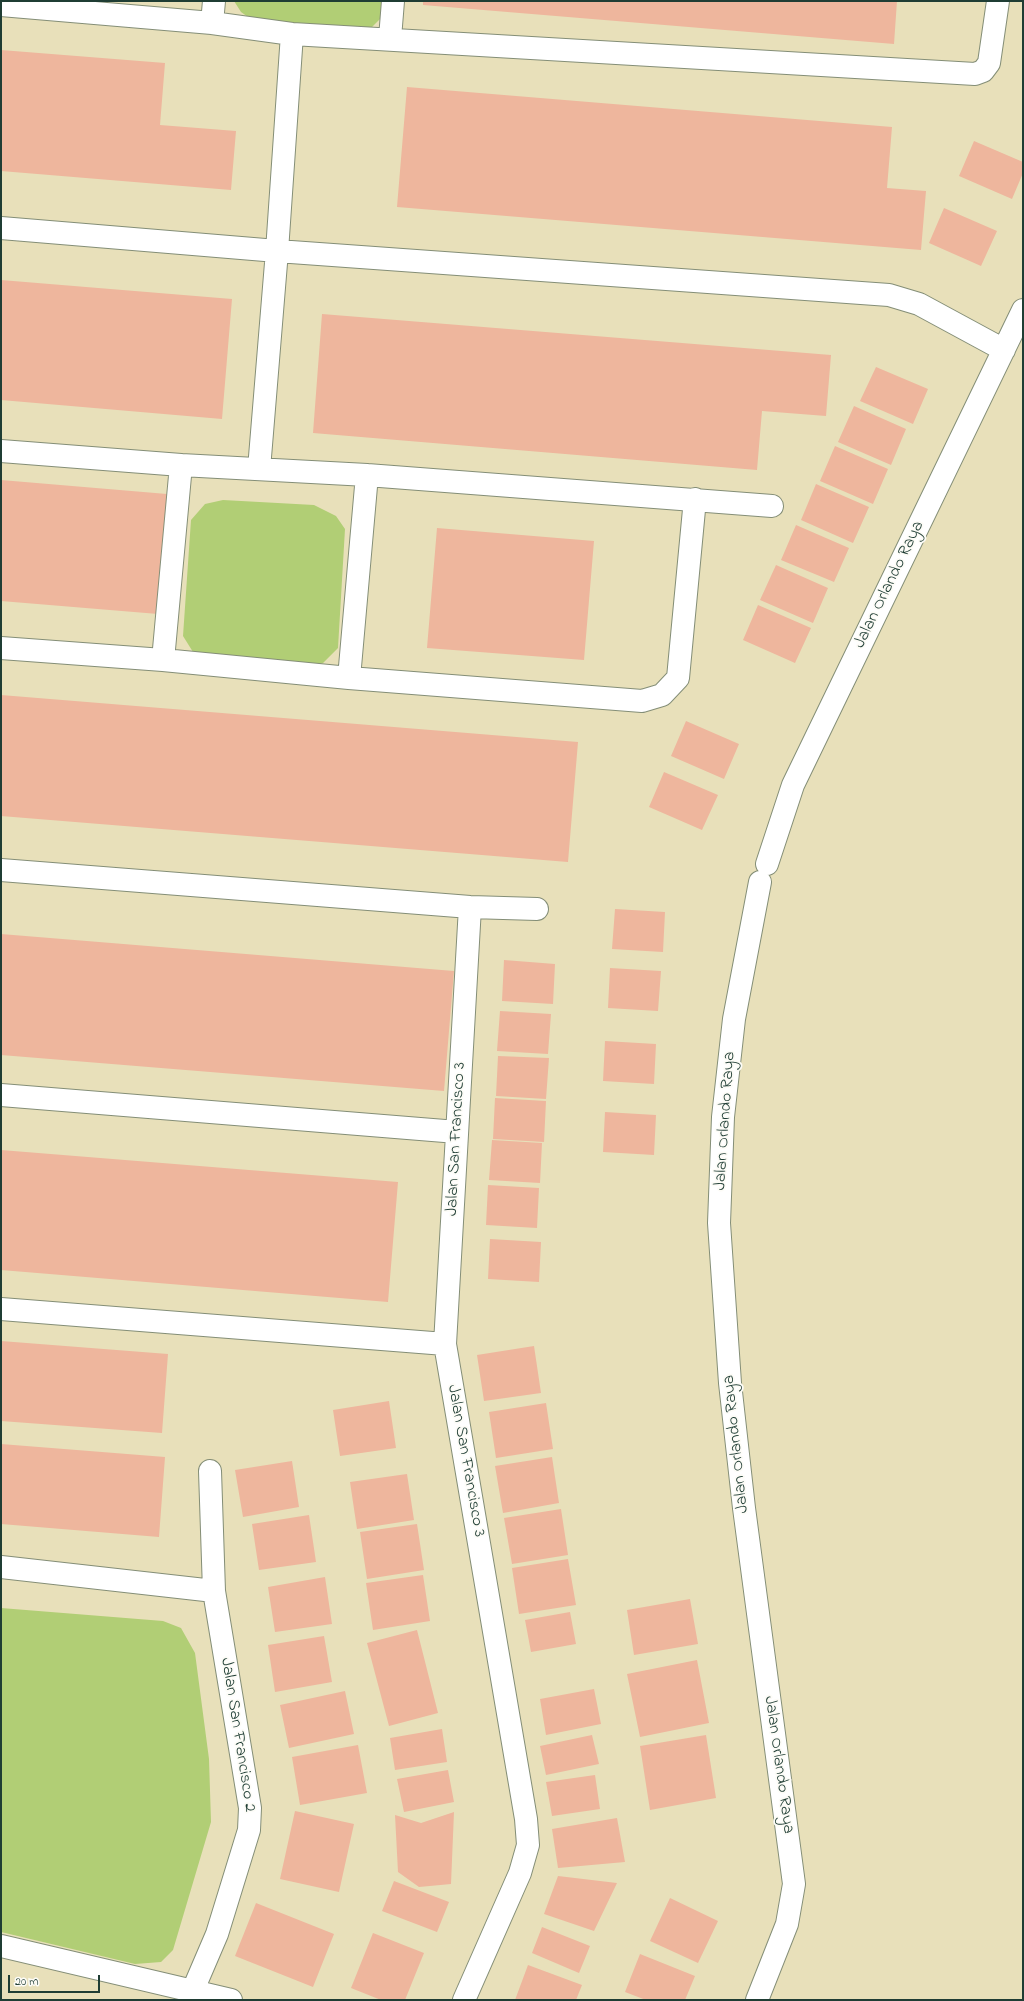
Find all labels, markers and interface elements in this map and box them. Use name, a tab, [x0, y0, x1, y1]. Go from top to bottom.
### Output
street label: Jalan Orlando Raya	[850, 518, 930, 652]
street label: Jalan Orlando Raya	[711, 1051, 741, 1191]
street label: Jalan San Francisco 3	[443, 1061, 471, 1217]
street label: Jalan Orlando Raya	[720, 1374, 754, 1514]
street label: Jalan San Francisco 3	[442, 1383, 488, 1539]
street label: Jalan San Francisco 2	[215, 1657, 259, 1813]
street label: Jalan Orlando Raya	[758, 1695, 798, 1835]
scale bar	[10, 1967, 102, 1993]
text: 20 m	[15, 1973, 38, 1991]

